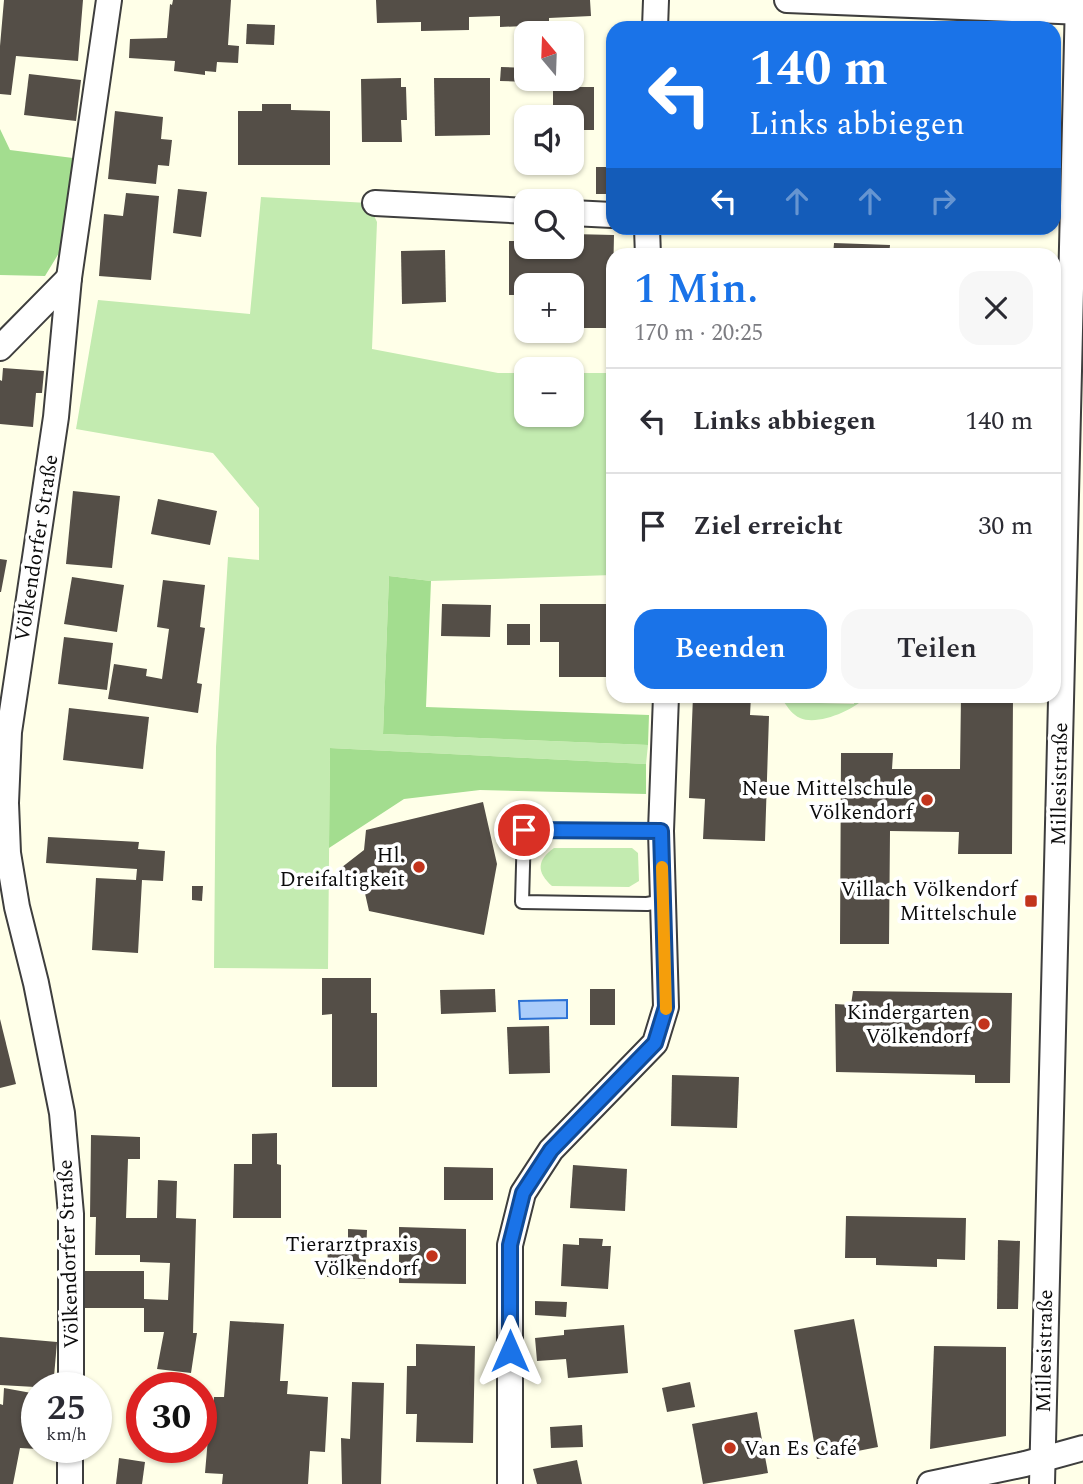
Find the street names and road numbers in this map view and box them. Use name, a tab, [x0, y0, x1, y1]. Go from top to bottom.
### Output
street label: Völkendorfer Straße	[6, 452, 68, 644]
street label: Millesistraße	[1043, 722, 1077, 846]
street label: Völkendorfer Straße	[50, 1159, 88, 1349]
street label: Millesistraße	[1028, 1289, 1062, 1413]

